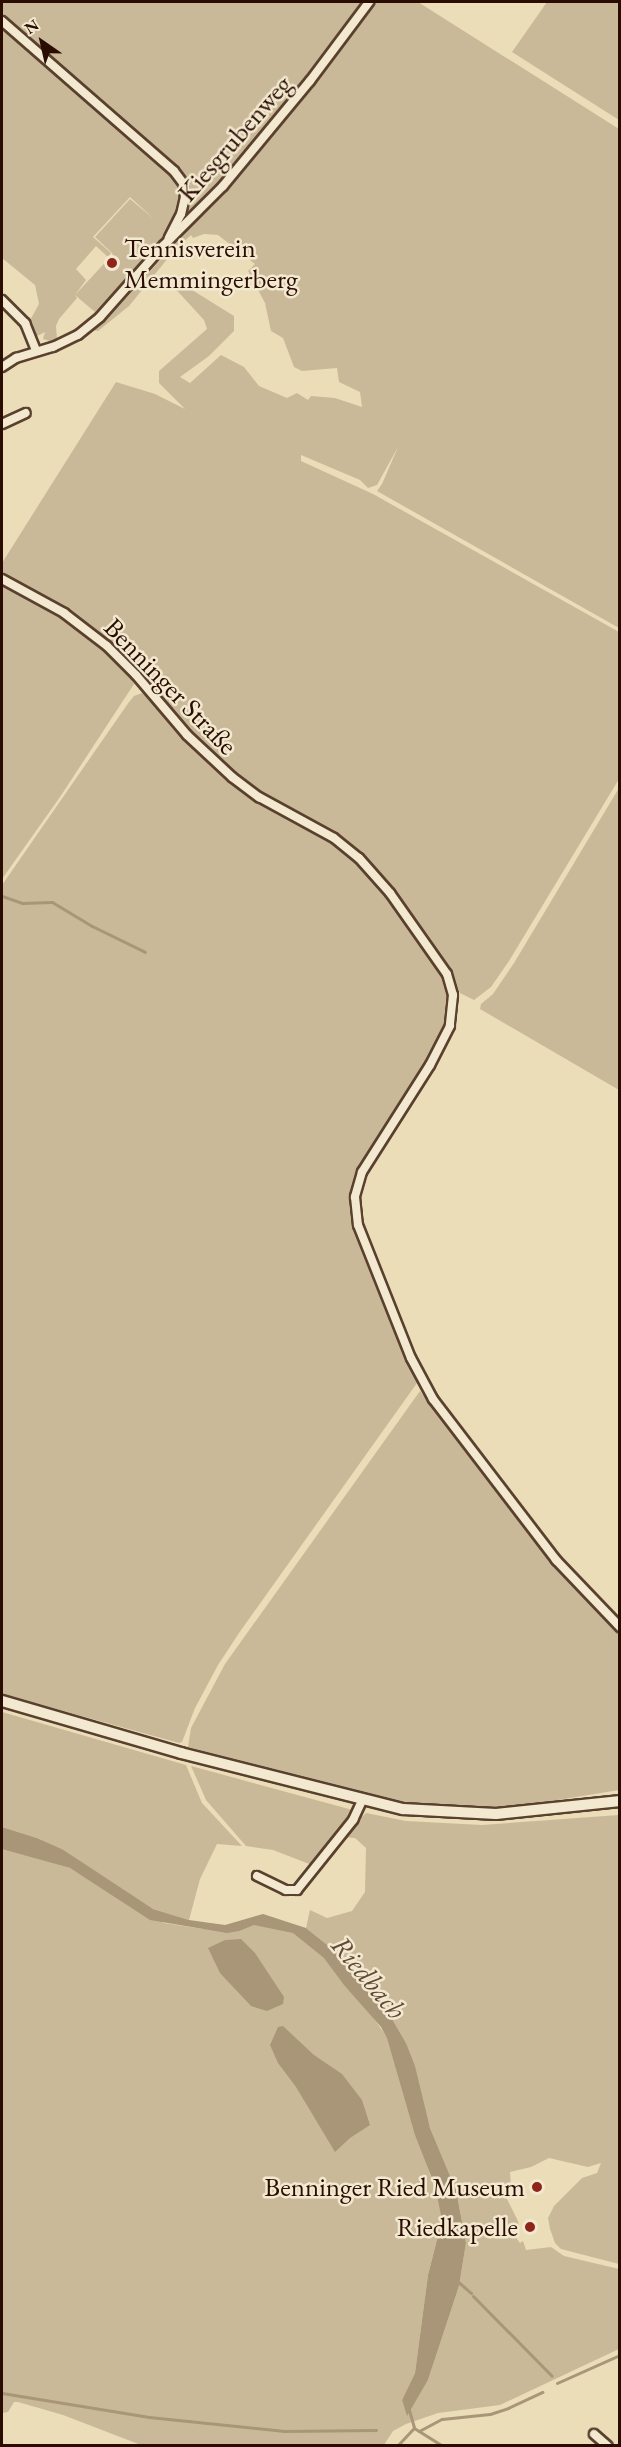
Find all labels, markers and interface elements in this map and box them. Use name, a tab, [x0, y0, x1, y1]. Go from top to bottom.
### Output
north arrow	[12, 12, 72, 72]
text: N	[20, 14, 43, 39]
street label: Kiesgrubenweg	[170, 68, 298, 208]
place label: Tennisverein Memmingerberg	[124, 231, 298, 294]
marker: Tennisverein Memmingerberg	[105, 256, 119, 270]
street label: Benninger Straße	[98, 611, 244, 761]
water label: Riedbach	[324, 1928, 414, 2026]
place label: Benninger Ried Museum	[264, 2171, 525, 2203]
marker: Benninger Ried Museum	[530, 2180, 544, 2194]
place label: Riedkapelle	[397, 2211, 518, 2243]
marker: Riedkapelle	[523, 2220, 537, 2234]

